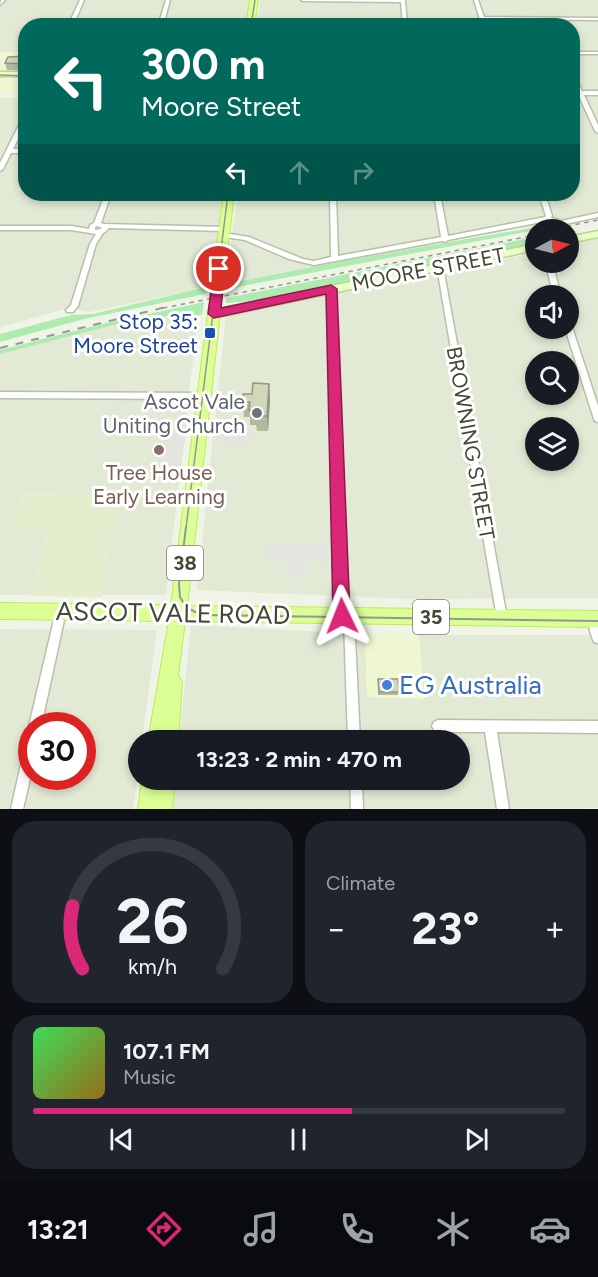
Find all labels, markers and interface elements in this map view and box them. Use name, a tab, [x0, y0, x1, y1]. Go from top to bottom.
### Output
text: 300 m	[141, 39, 265, 90]
icon: left	[42, 42, 120, 120]
text: Moore Street	[141, 90, 301, 123]
icon: left	[220, 156, 253, 189]
icon: ahead	[283, 156, 316, 189]
icon: right	[346, 156, 379, 189]
north arrow	[525, 219, 579, 273]
map controls	[525, 219, 579, 471]
street label: MOORE STREET	[349, 242, 507, 296]
pin	[193, 243, 244, 294]
icon: arrive	[202, 252, 235, 285]
button: sound	[525, 285, 579, 339]
place label: Stop 35: Moore Street	[73, 309, 198, 358]
marker: Stop 35: Moore Street	[203, 326, 217, 340]
street label: BROWNING STREET	[442, 344, 500, 542]
button: search	[525, 351, 579, 405]
place label: Ascot Vale Uniting Church	[103, 389, 245, 438]
marker: Ascot Vale Uniting Church	[250, 406, 264, 420]
button: layers	[525, 417, 579, 471]
marker: Tree House Early Learning	[152, 443, 166, 457]
place label: Tree House Early Learning	[93, 460, 225, 509]
road number: 38	[167, 546, 203, 580]
position arrow	[310, 584, 374, 648]
street label: ASCOT VALE ROAD	[55, 595, 291, 631]
road number: 35	[413, 600, 449, 634]
place label: EG Australia	[399, 669, 542, 701]
marker: EG Australia	[380, 678, 394, 692]
speed limit sign: 30	[18, 712, 96, 790]
text: 13:23 · 2 min · 470 m	[196, 746, 402, 773]
text: Climate	[326, 871, 395, 895]
text: 26	[116, 884, 189, 959]
text: 23°	[411, 901, 480, 955]
text: −	[326, 909, 347, 948]
text: +	[544, 909, 565, 948]
text: km/h	[128, 954, 177, 979]
text: 107.1 FM	[123, 1038, 210, 1065]
text: Music	[123, 1065, 176, 1089]
icon: previous	[105, 1123, 138, 1156]
icon: pause	[282, 1123, 315, 1156]
icon: next	[460, 1123, 493, 1156]
icon: directions	[143, 1208, 185, 1250]
icon: music	[240, 1208, 282, 1250]
icon: phone	[336, 1208, 378, 1250]
icon: climate	[432, 1208, 474, 1250]
icon: car	[529, 1208, 571, 1250]
text: 13:21	[27, 1213, 89, 1246]

